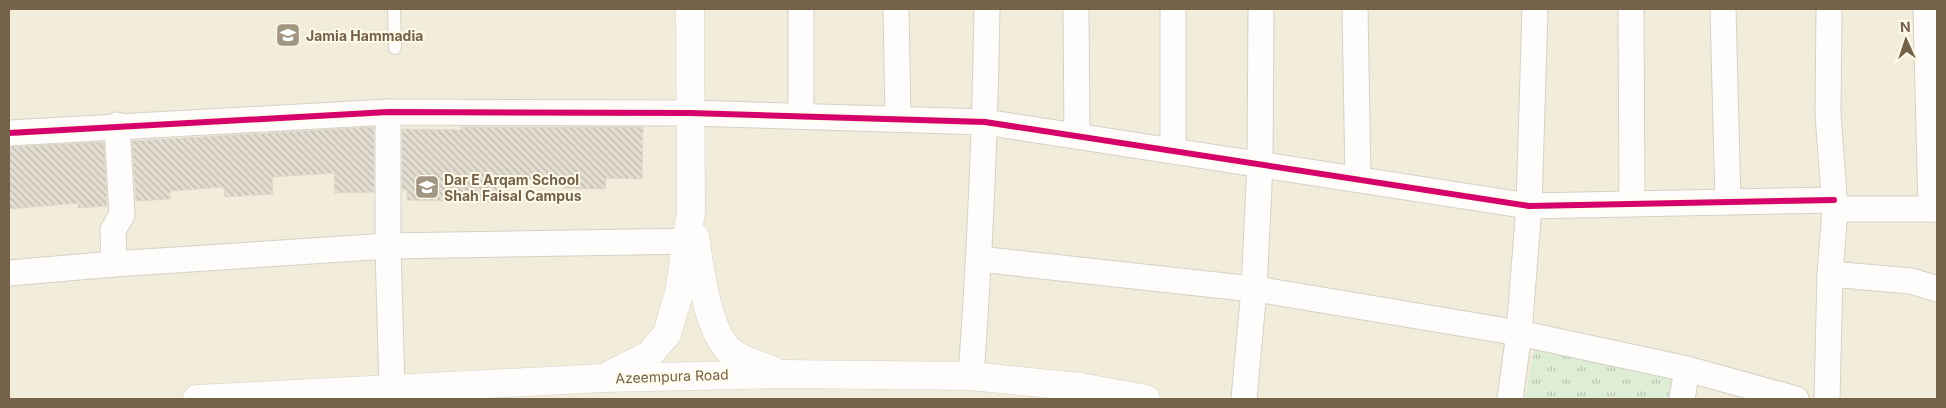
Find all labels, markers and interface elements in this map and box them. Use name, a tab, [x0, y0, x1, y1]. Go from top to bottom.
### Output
north arrow	[1881, 15, 1931, 65]
text: N	[1900, 18, 1911, 35]
school or university icon: Jamia Hammadia	[275, 22, 301, 48]
place label: Jamia Hammadia	[306, 27, 423, 44]
place label: Dar E Arqam School Shah Faisal Campus	[444, 171, 582, 204]
school or university icon: Dar E Arqam School Shah Faisal Campus	[414, 174, 440, 200]
street label: Azeempura Road	[615, 366, 729, 386]

